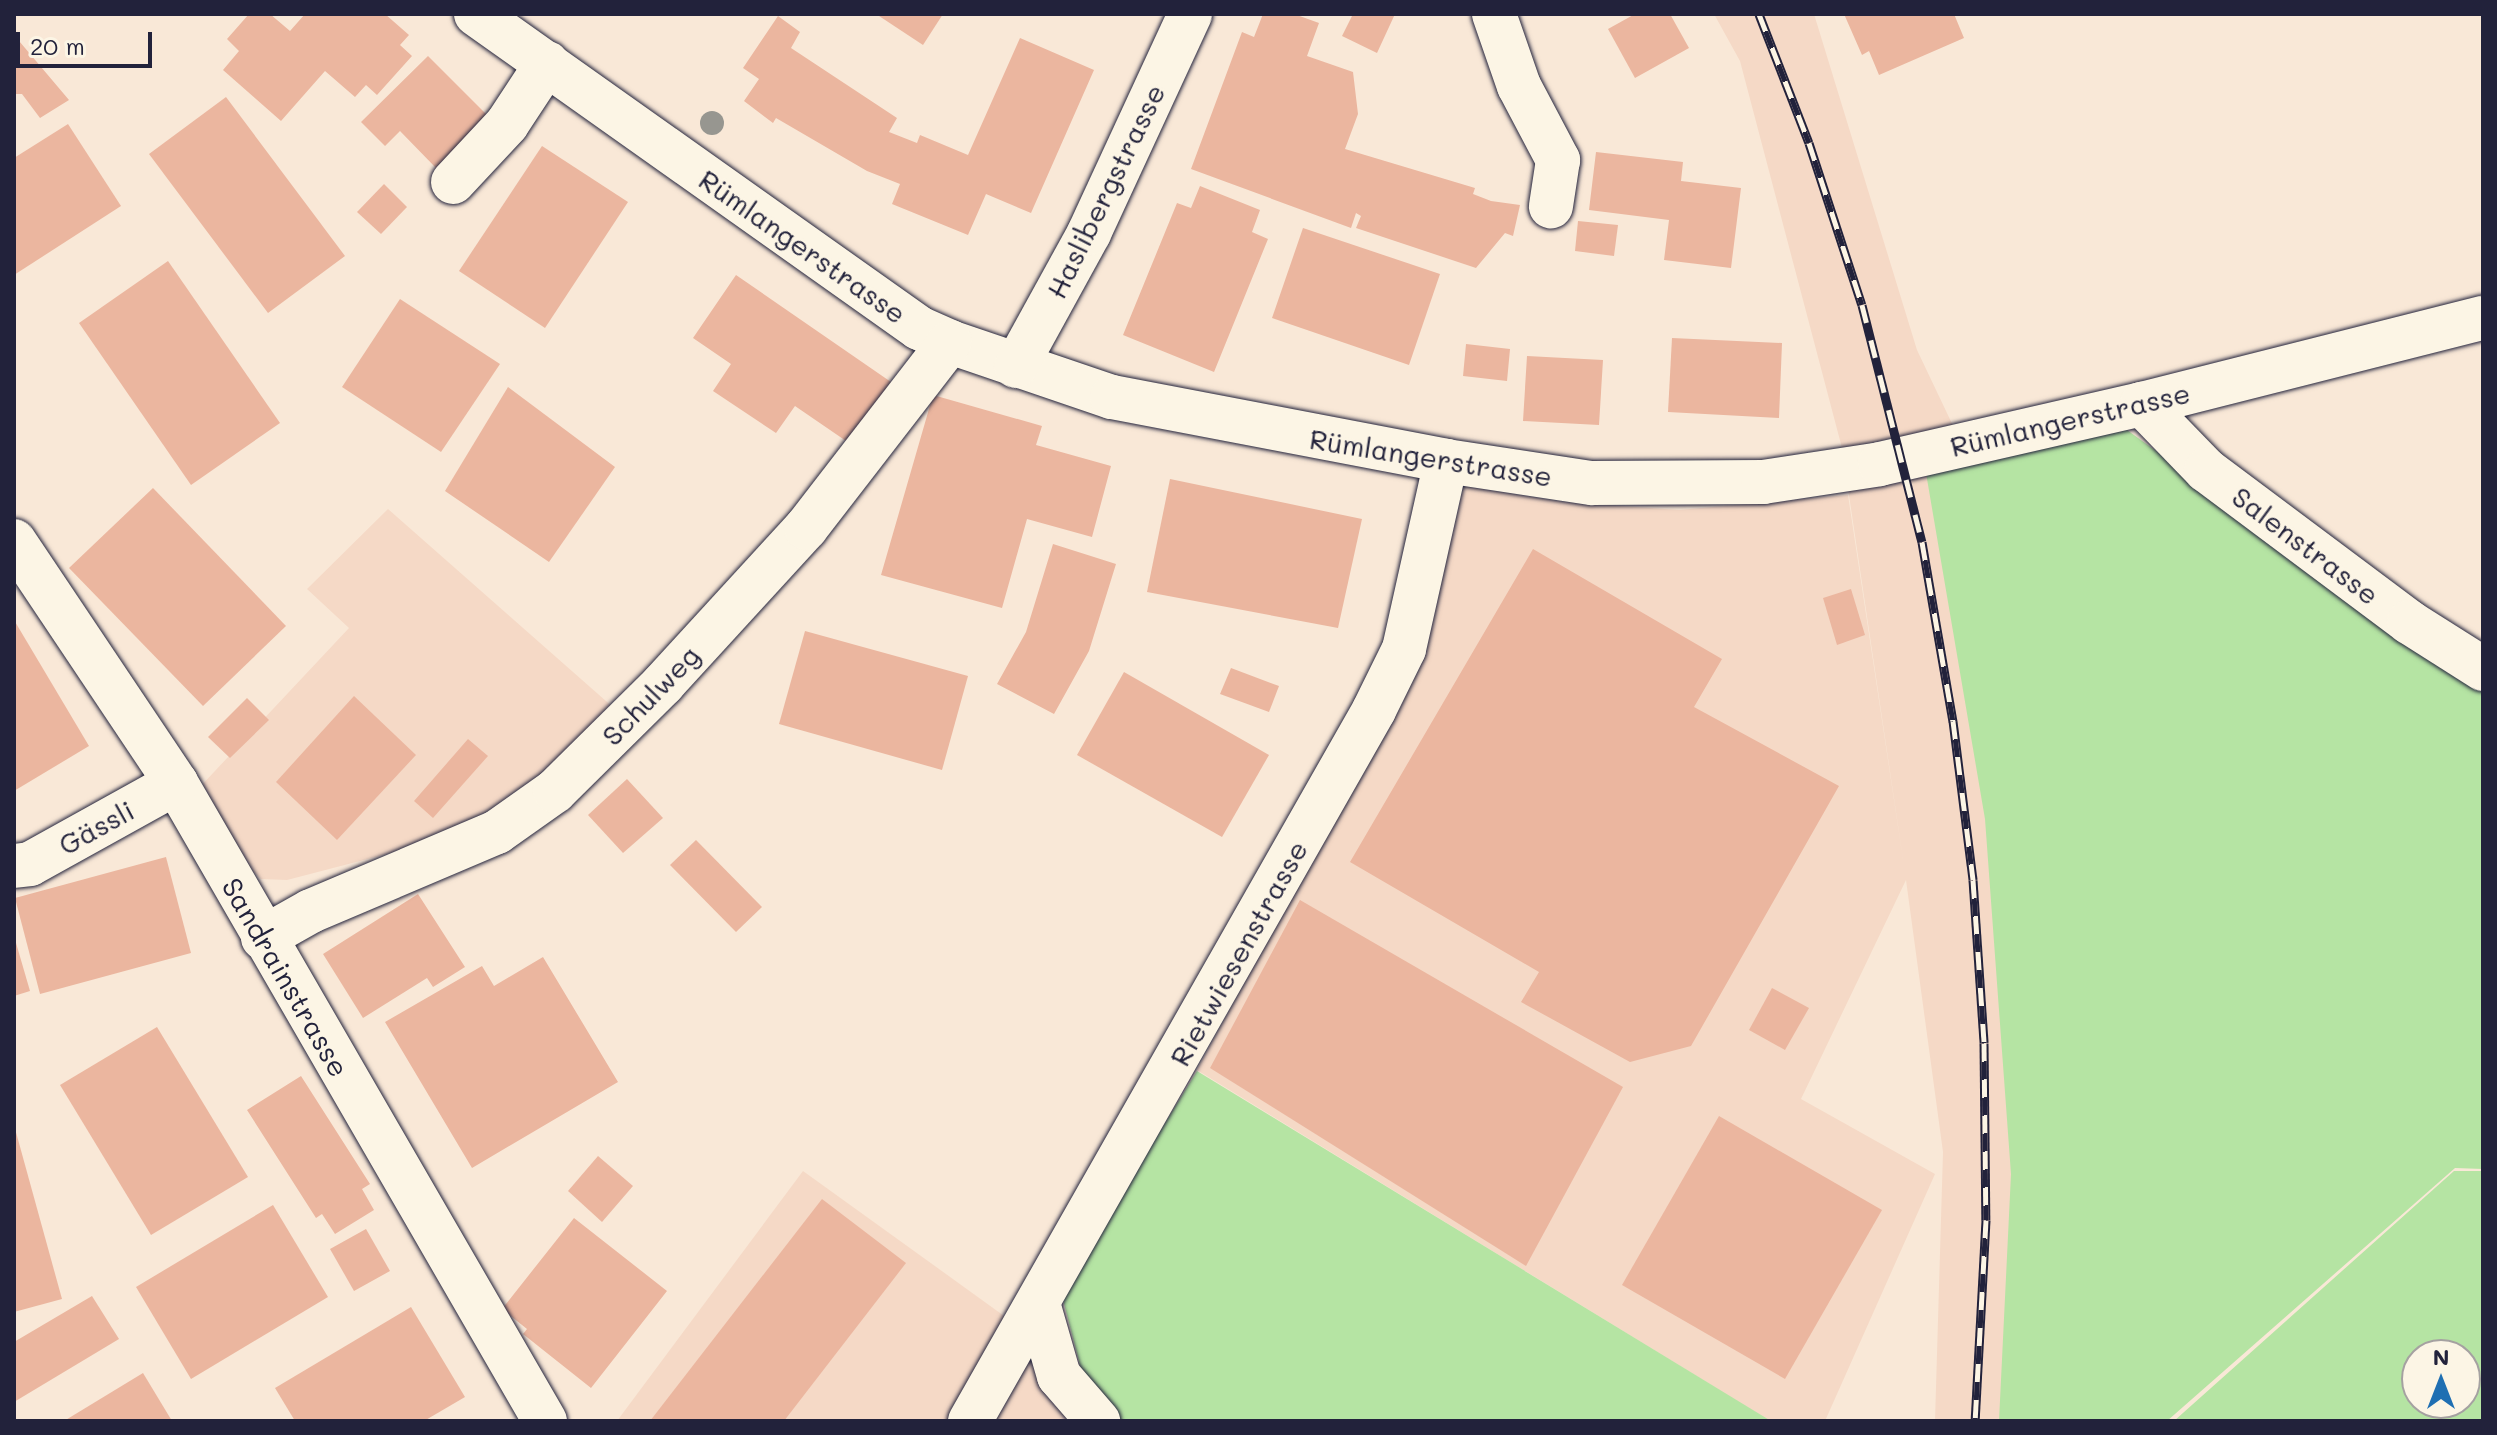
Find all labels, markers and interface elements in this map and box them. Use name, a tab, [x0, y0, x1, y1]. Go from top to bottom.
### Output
scale bar	[20, 16, 156, 66]
text: 20 m	[30, 30, 85, 61]
street label: Haslibergstrasse	[1039, 78, 1171, 304]
street label: Rümlangerstrasse	[693, 162, 913, 330]
street label: Rümlangerstrasse	[1947, 375, 2193, 463]
street label: Rümlangerstrasse	[1307, 421, 1555, 493]
street label: Salenstrasse	[2226, 479, 2386, 611]
street label: Schulweg	[594, 638, 706, 752]
street label: Gässli	[52, 793, 140, 861]
street label: Rietwiesenstrasse	[1162, 835, 1314, 1071]
street label: Sandrainstrasse	[215, 872, 357, 1082]
north arrow	[2401, 1339, 2481, 1419]
text: N	[2433, 1342, 2449, 1371]

